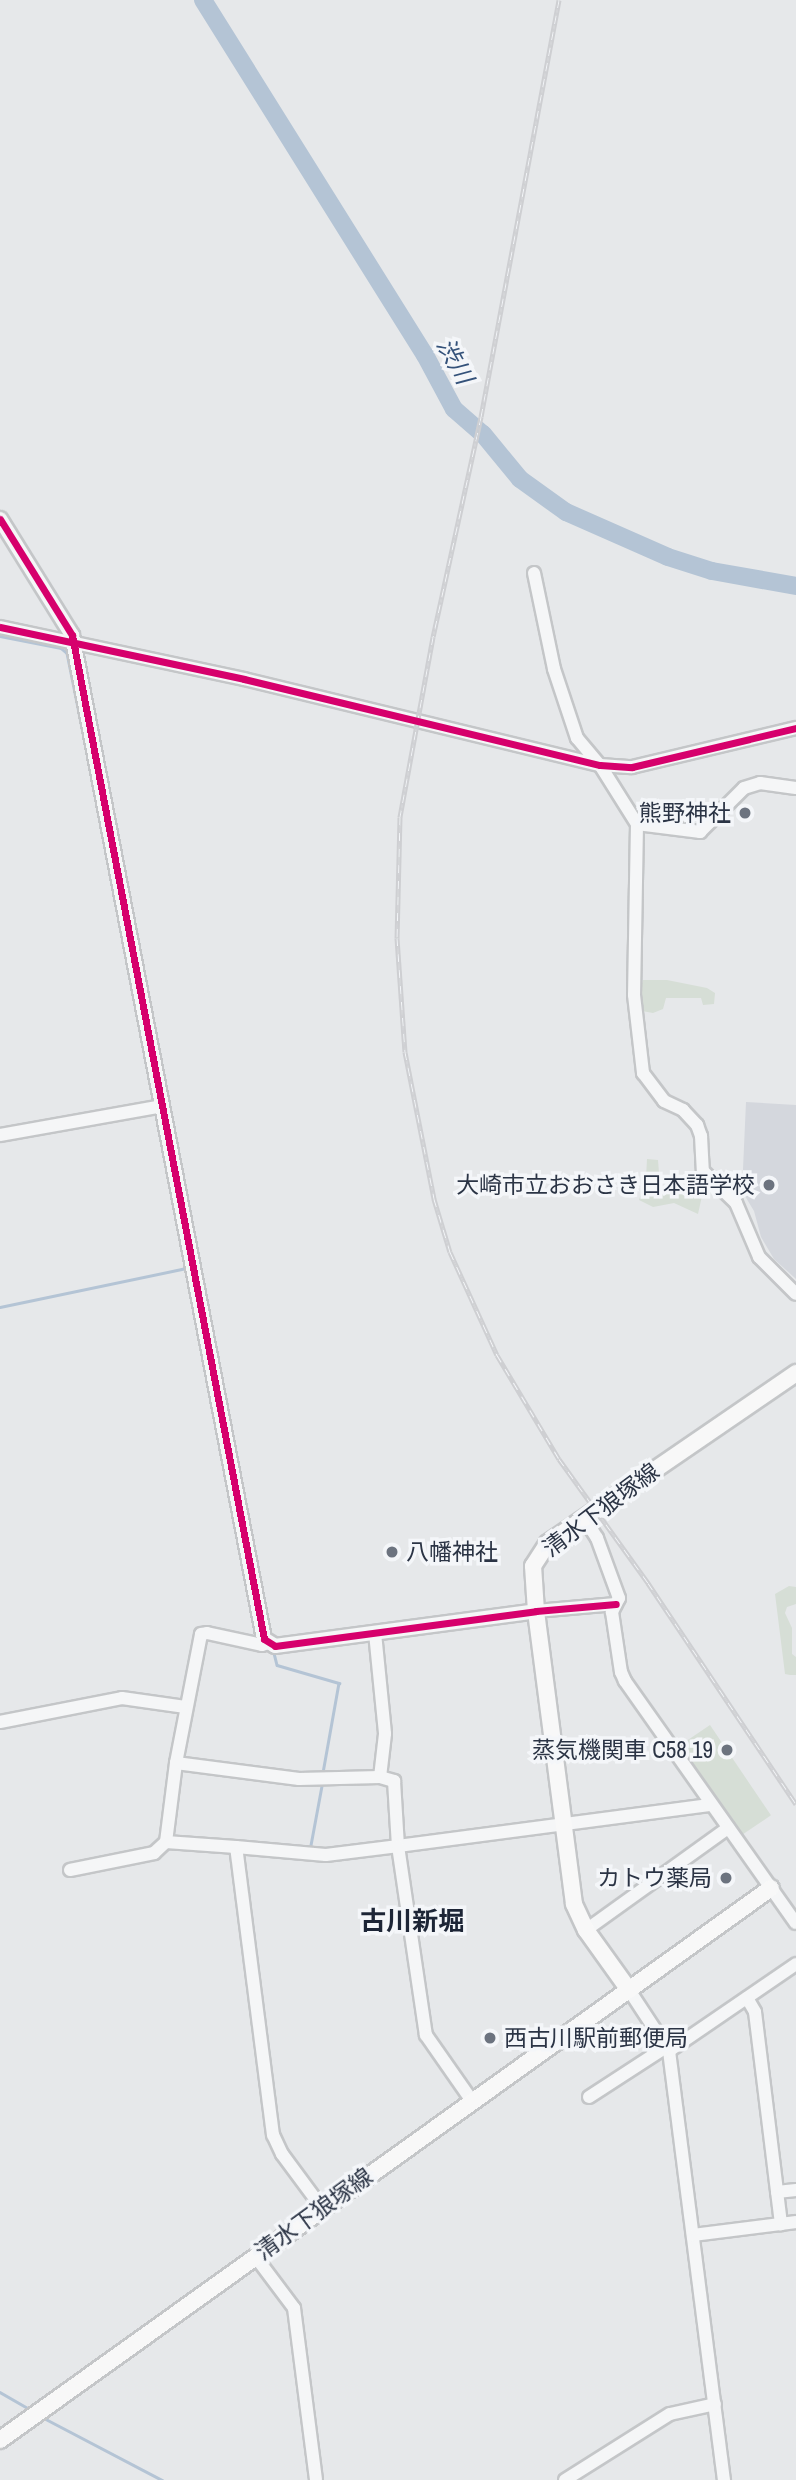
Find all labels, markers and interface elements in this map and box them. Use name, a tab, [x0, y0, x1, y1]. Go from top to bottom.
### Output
water label: 渋川	[431, 333, 479, 389]
place label: 熊野神社	[639, 799, 731, 827]
marker: 熊野神社	[737, 805, 753, 821]
place label: 大崎市立おおさき日本語学校	[456, 1171, 755, 1199]
marker: 大崎市立おおさき日本語学校	[761, 1177, 777, 1193]
street label: 清水下狼塚線	[538, 1457, 664, 1563]
place label: 八幡神社	[406, 1538, 498, 1566]
marker: 八幡神社	[384, 1544, 400, 1560]
place label: 蒸気機関車 C58 19	[532, 1736, 713, 1764]
marker: 蒸気機関車 C58 19	[719, 1742, 735, 1758]
place label: カトウ薬局	[597, 1864, 712, 1892]
marker: カトウ薬局	[718, 1870, 734, 1886]
district label: 古川新堀	[360, 1905, 464, 1937]
place label: 西古川駅前郵便局	[504, 2024, 688, 2052]
marker: 西古川駅前郵便局	[482, 2030, 498, 2046]
street label: 清水下狼塚線	[250, 2162, 378, 2266]

